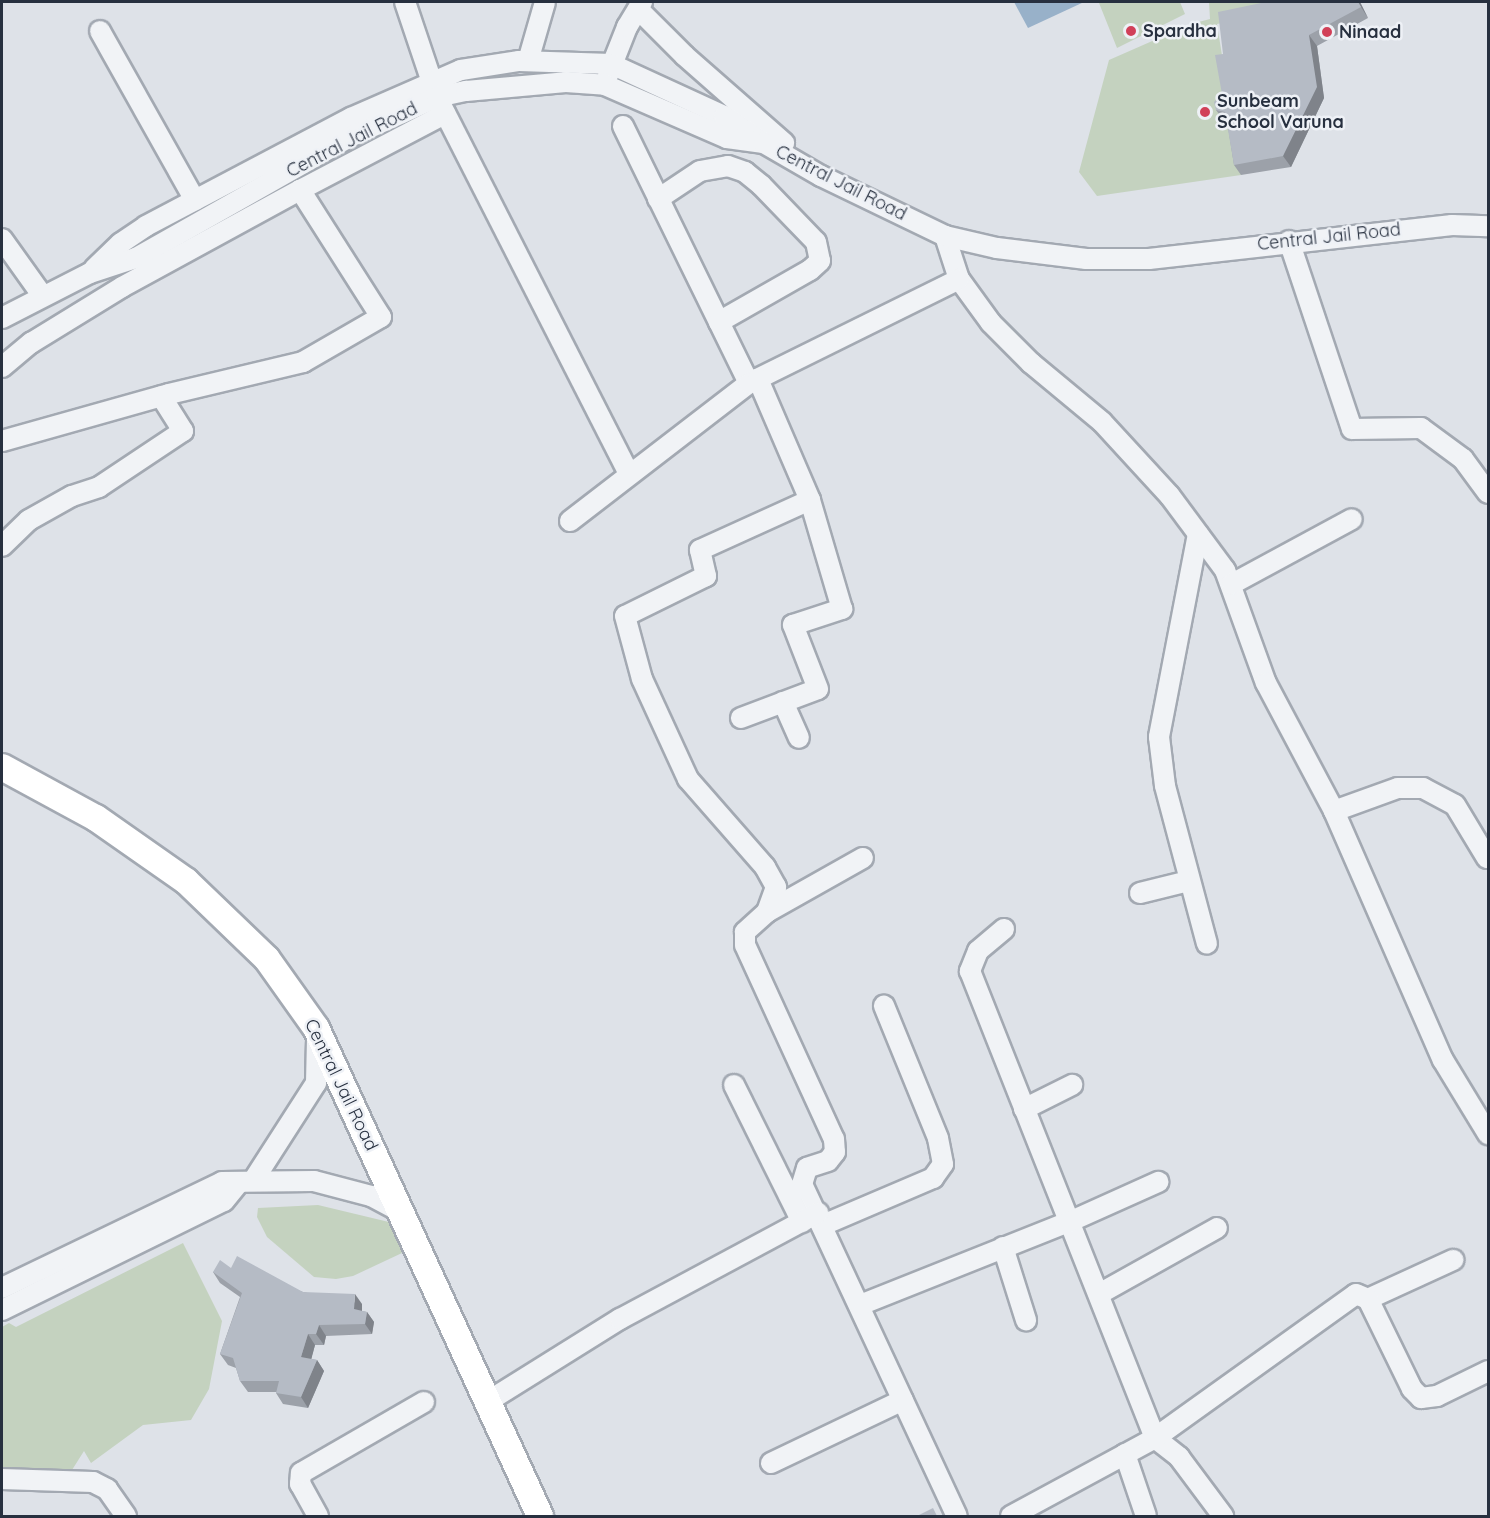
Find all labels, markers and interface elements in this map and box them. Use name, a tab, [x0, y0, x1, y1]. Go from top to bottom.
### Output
place label: Spardha	[1143, 20, 1217, 42]
place label: Ninaad	[1339, 21, 1401, 43]
marker: Spardha	[1124, 24, 1138, 38]
marker: Ninaad	[1320, 25, 1334, 39]
place label: Sunbeam School Varuna	[1217, 91, 1344, 134]
street label: Central Jail Road	[283, 98, 421, 182]
marker: Sunbeam School Varuna	[1198, 105, 1212, 119]
street label: Central Jail Road	[772, 141, 910, 225]
street label: Central Jail Road	[1256, 219, 1402, 255]
street label: Central Jail Road	[300, 1016, 382, 1154]

